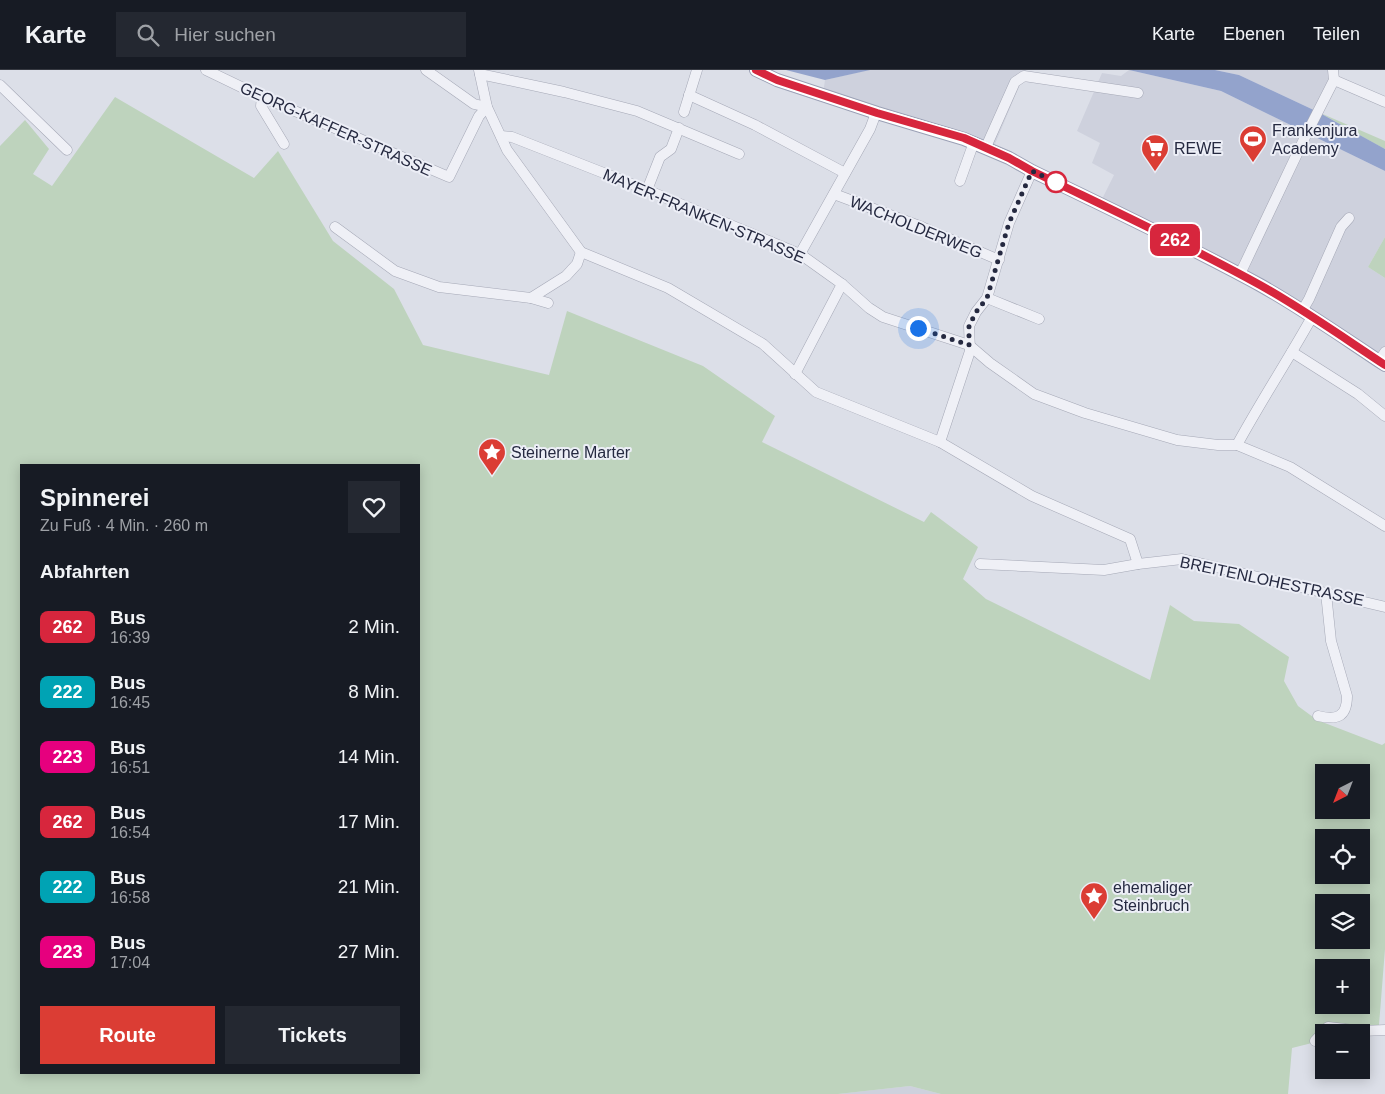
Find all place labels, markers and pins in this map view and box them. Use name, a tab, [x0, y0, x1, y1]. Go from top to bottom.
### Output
place label: Frankenjura Academy	[1272, 122, 1357, 157]
sports icon: Frankenjura Academy	[1238, 124, 1268, 163]
supermarket icon: REWE	[1140, 133, 1170, 172]
place label: REWE	[1174, 140, 1222, 157]
unlabelled marker	[1045, 171, 1067, 193]
place icon: Steinerne Marter	[477, 437, 507, 476]
place label: Steinerne Marter	[511, 444, 631, 461]
place label: ehemaliger Steinbruch	[1113, 879, 1193, 914]
place icon: ehemaliger Steinbruch	[1079, 881, 1109, 920]

